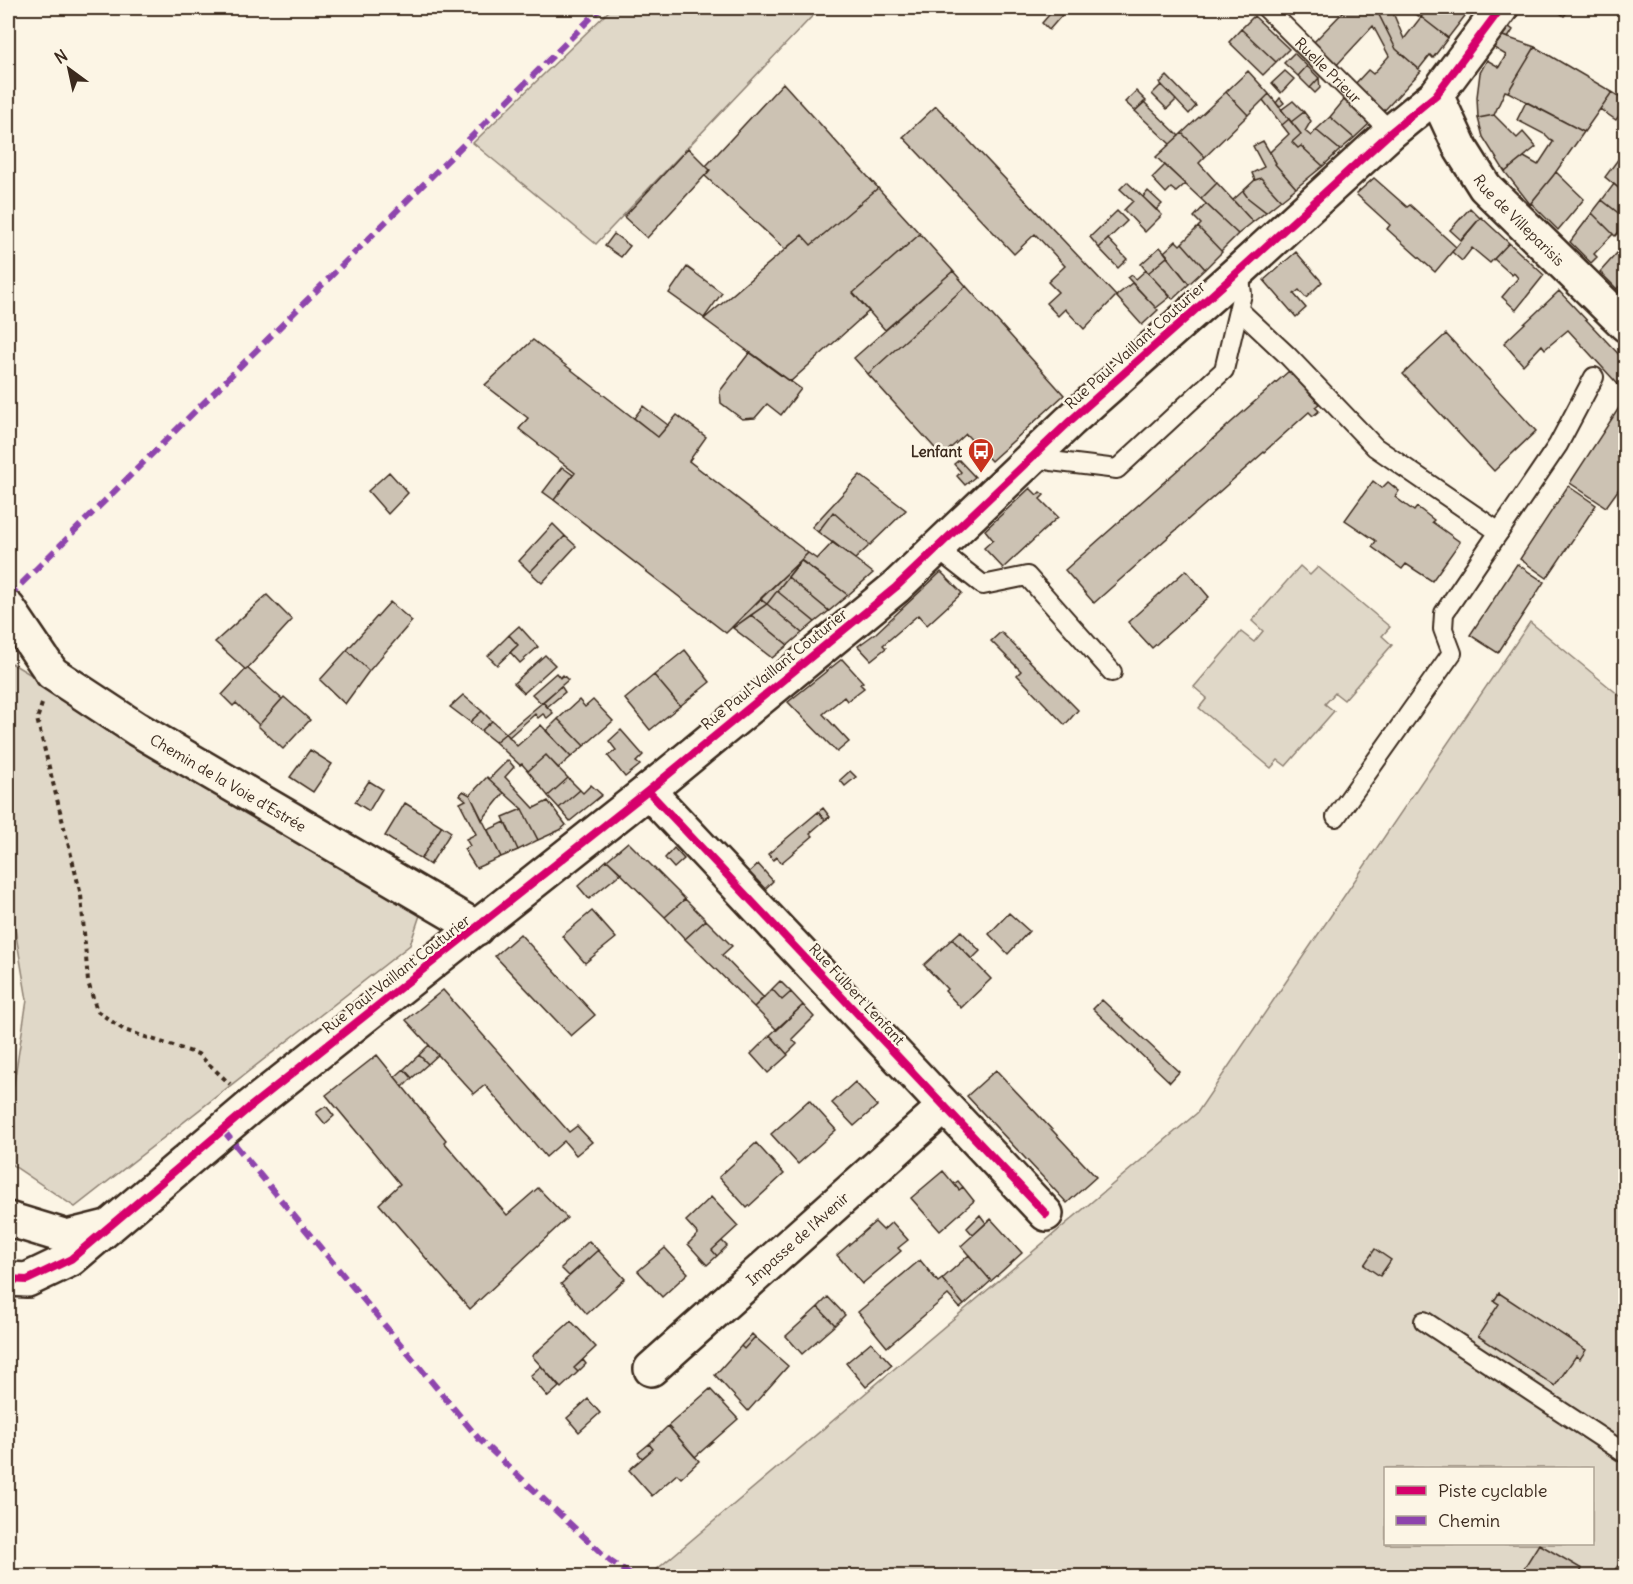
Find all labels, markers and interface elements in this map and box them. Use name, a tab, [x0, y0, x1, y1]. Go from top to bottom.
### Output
street label: Ruelle Prieur	[1291, 33, 1366, 107]
north arrow	[39, 39, 99, 99]
text: N	[51, 45, 71, 68]
street label: Rue de Villeparisis	[1470, 171, 1569, 270]
street label: Rue Paul-Vaillant Couturier	[1061, 277, 1209, 413]
bus stop icon: Lenfant	[966, 436, 996, 474]
place label: Lenfant	[911, 442, 963, 461]
street label: Rue Paul-Vaillant Couturier	[697, 604, 851, 734]
street label: Chemin de la Voie d'Estrée	[147, 729, 310, 836]
street label: Rue Paul-Vaillant Couturier	[318, 910, 474, 1038]
street label: Rue Fulbert Lenfant	[805, 939, 909, 1049]
street label: Impasse de l'Avenir	[742, 1188, 852, 1289]
legend	[1384, 1467, 1594, 1545]
text: Piste cyclable	[1438, 1479, 1547, 1502]
text: Chemin	[1438, 1509, 1500, 1532]

